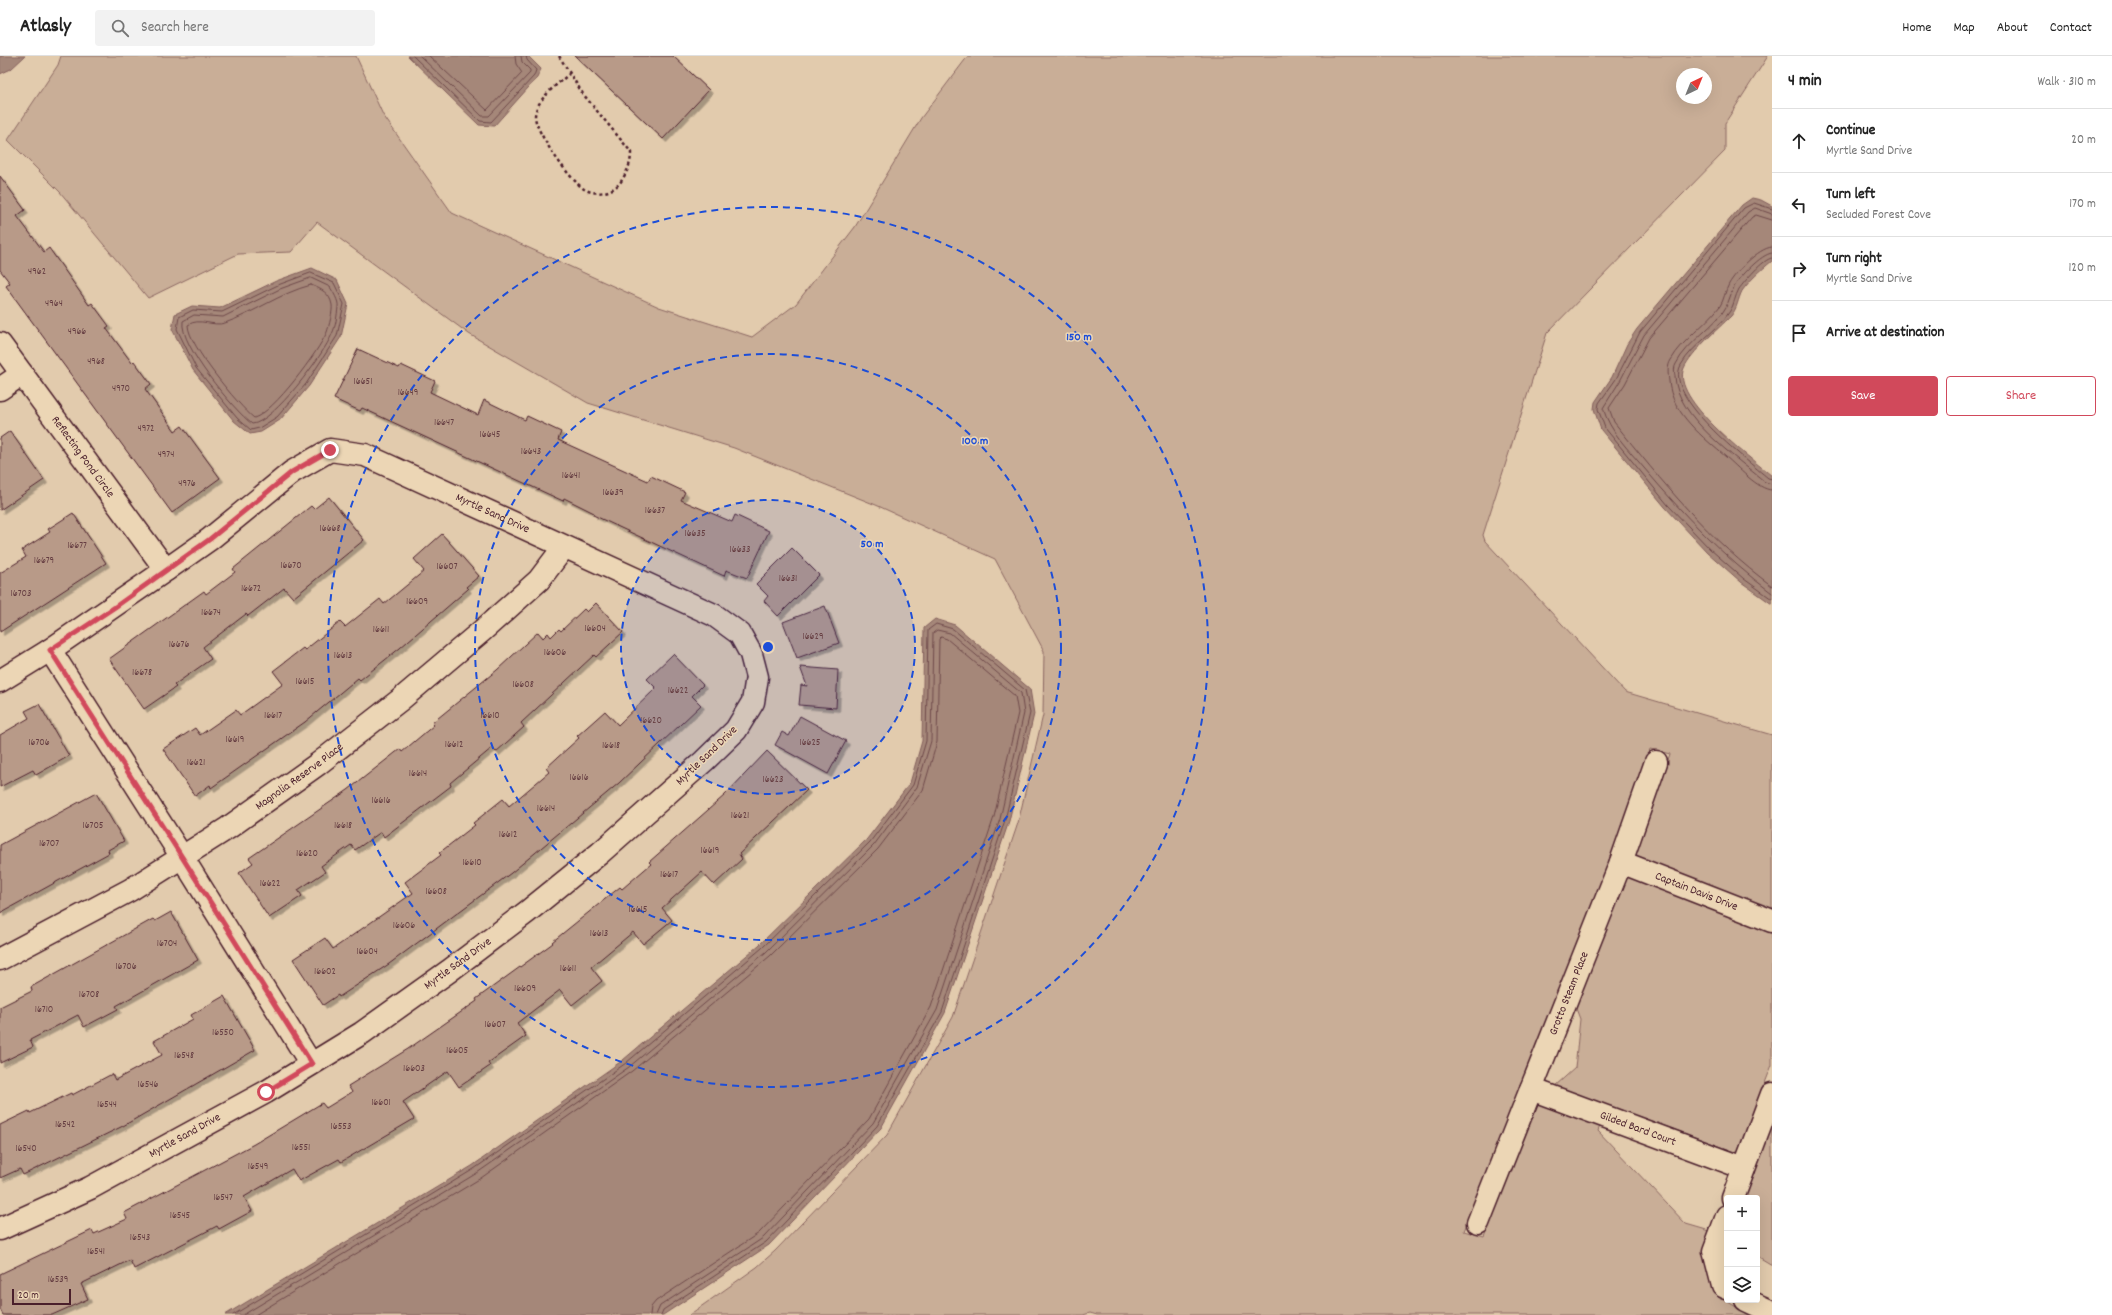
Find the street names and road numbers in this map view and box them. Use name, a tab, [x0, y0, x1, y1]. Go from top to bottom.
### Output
street label: Reflecting Pond Circle	[47, 412, 119, 501]
street label: Myrtle Sand Drive	[453, 489, 532, 538]
street label: Myrtle Sand Drive	[672, 722, 742, 790]
street label: Magnolia Reserve Place	[252, 739, 347, 815]
street label: Captain Davis Drive	[1652, 868, 1740, 915]
street label: Myrtle Sand Drive	[421, 934, 495, 994]
street label: Grotto Steam Place	[1545, 949, 1593, 1038]
street label: Gilded Bard Court	[1597, 1107, 1679, 1151]
street label: Myrtle Sand Drive	[146, 1109, 224, 1163]

